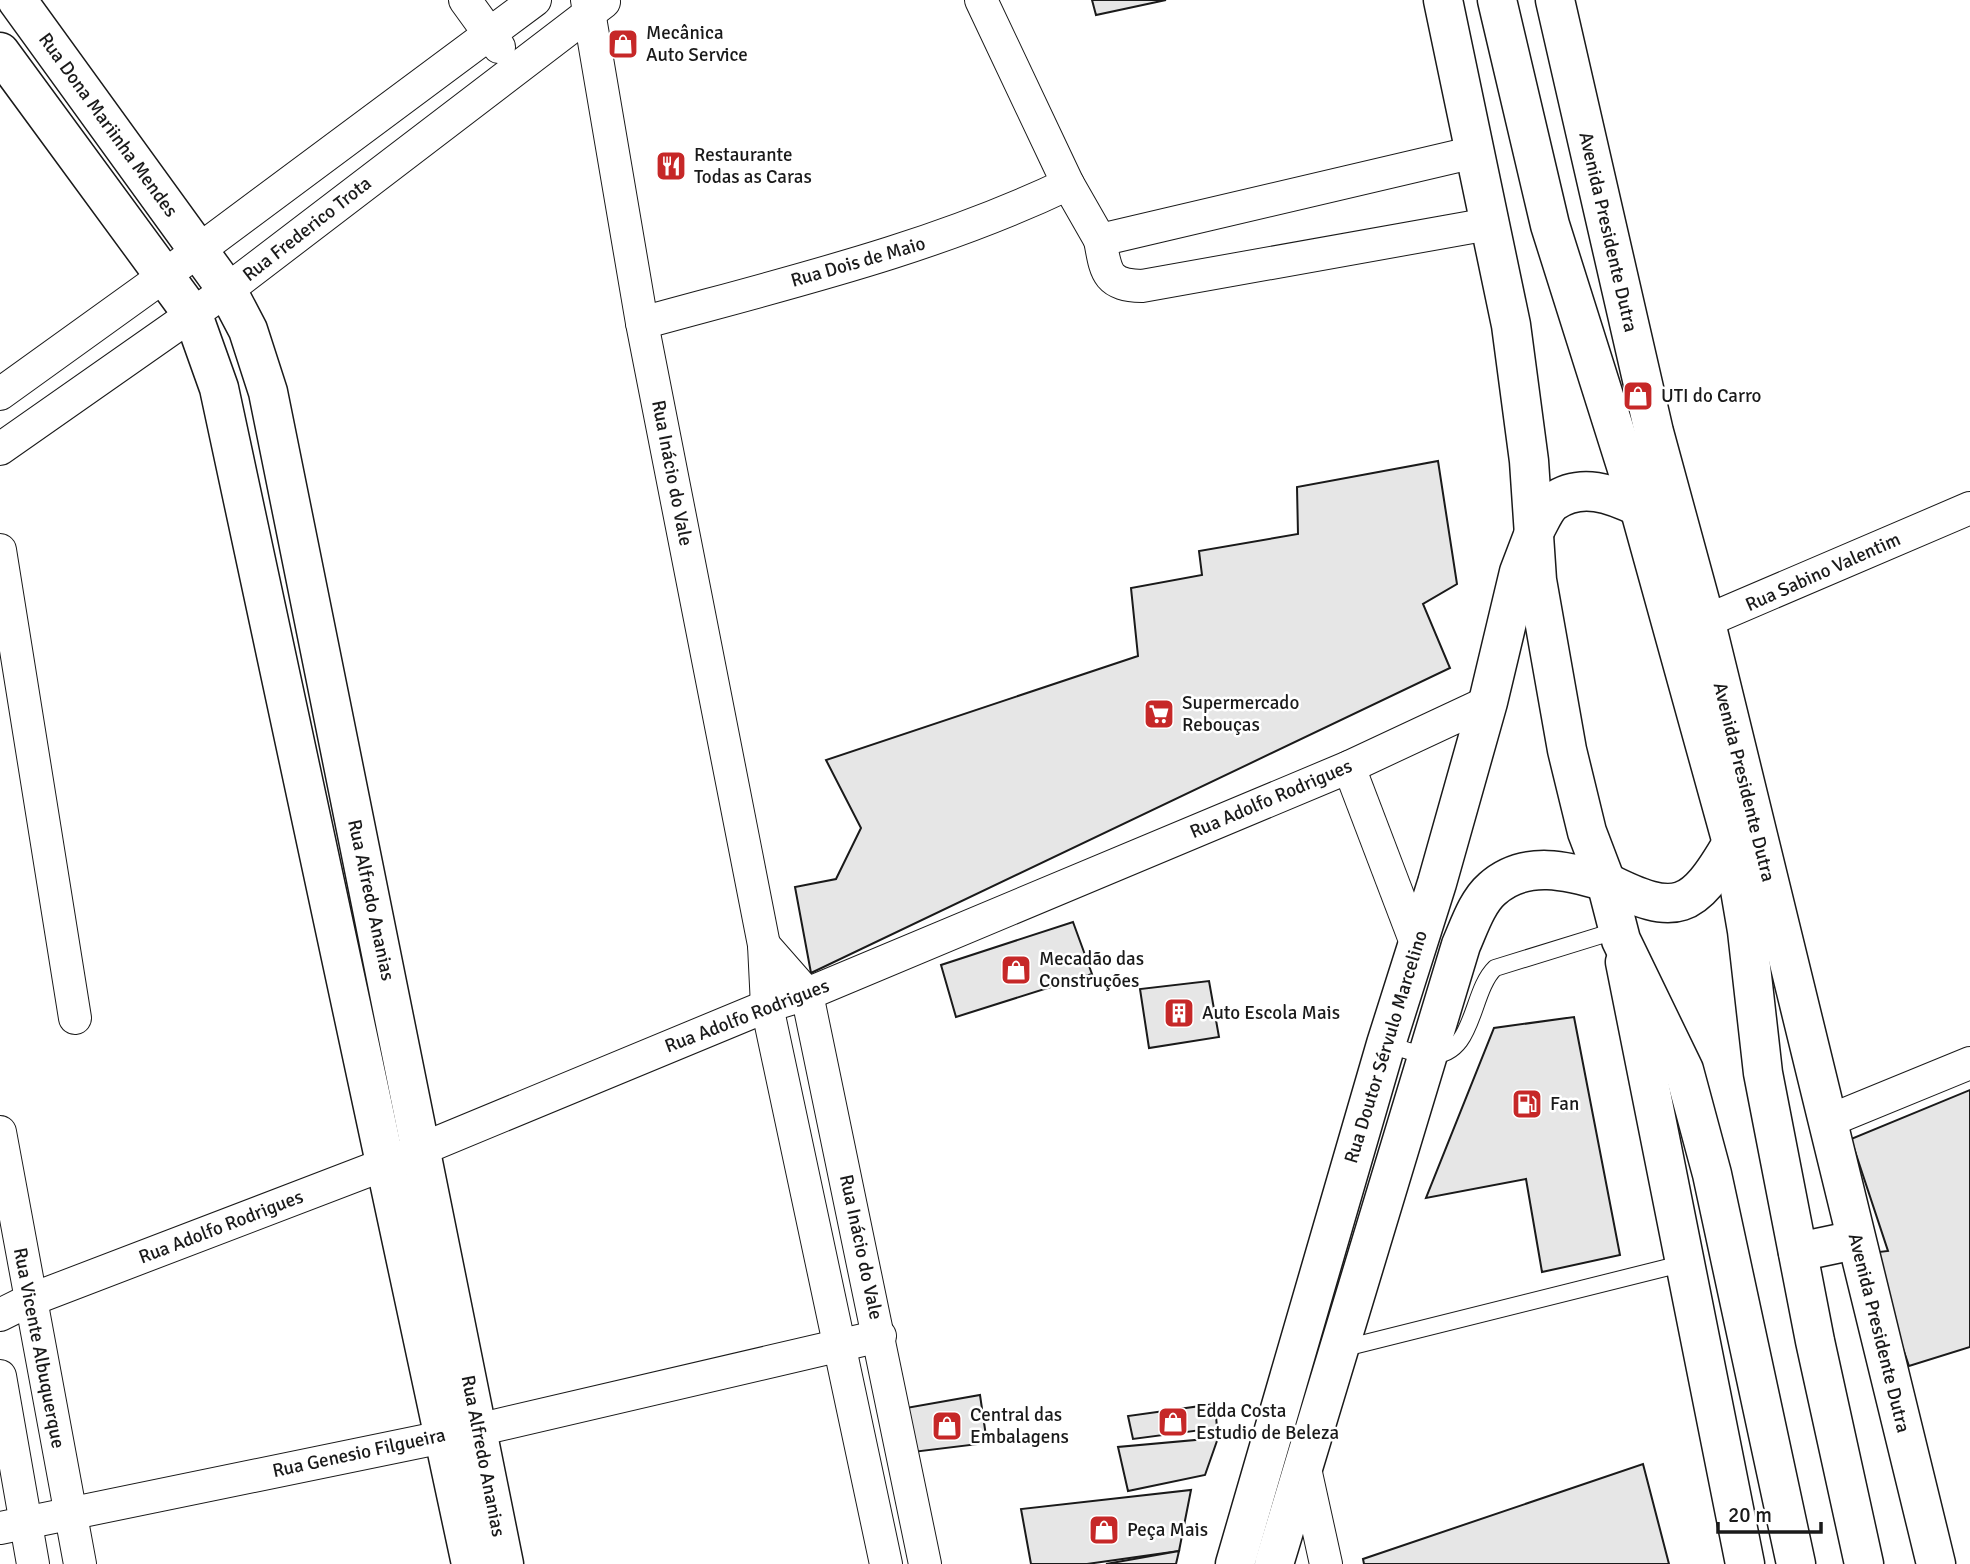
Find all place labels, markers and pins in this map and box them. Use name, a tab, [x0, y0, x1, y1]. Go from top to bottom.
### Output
place label: Mecânica Auto Service	[646, 21, 748, 67]
shop icon: Mecânica Auto Service	[606, 27, 640, 61]
place label: Restaurante Todas as Caras	[694, 143, 812, 189]
restaurant icon: Restaurante Todas as Caras	[654, 149, 688, 183]
shop icon: UTI do Carro	[1621, 379, 1655, 413]
place label: UTI do Carro	[1661, 384, 1762, 408]
place label: Supermercado Rebouças	[1182, 691, 1299, 737]
supermarket icon: Supermercado Rebouças	[1142, 697, 1176, 731]
place label: Mecadão das Construções	[1039, 947, 1144, 993]
shop icon: Mecadão das Construções	[999, 953, 1033, 987]
building icon: Auto Escola Mais	[1162, 996, 1196, 1030]
place label: Auto Escola Mais	[1202, 1001, 1340, 1025]
fuel station icon: Fan	[1510, 1087, 1544, 1121]
place label: Fan	[1550, 1092, 1579, 1116]
place label: Edda Costa Estudio de Beleza	[1196, 1399, 1339, 1445]
place label: Central das Embalagens	[970, 1403, 1069, 1449]
shop icon: Edda Costa Estudio de Beleza	[1156, 1405, 1190, 1439]
shop icon: Central das Embalagens	[930, 1409, 964, 1443]
shop icon: Peça Mais	[1087, 1513, 1121, 1547]
place label: Peça Mais	[1127, 1518, 1208, 1542]

